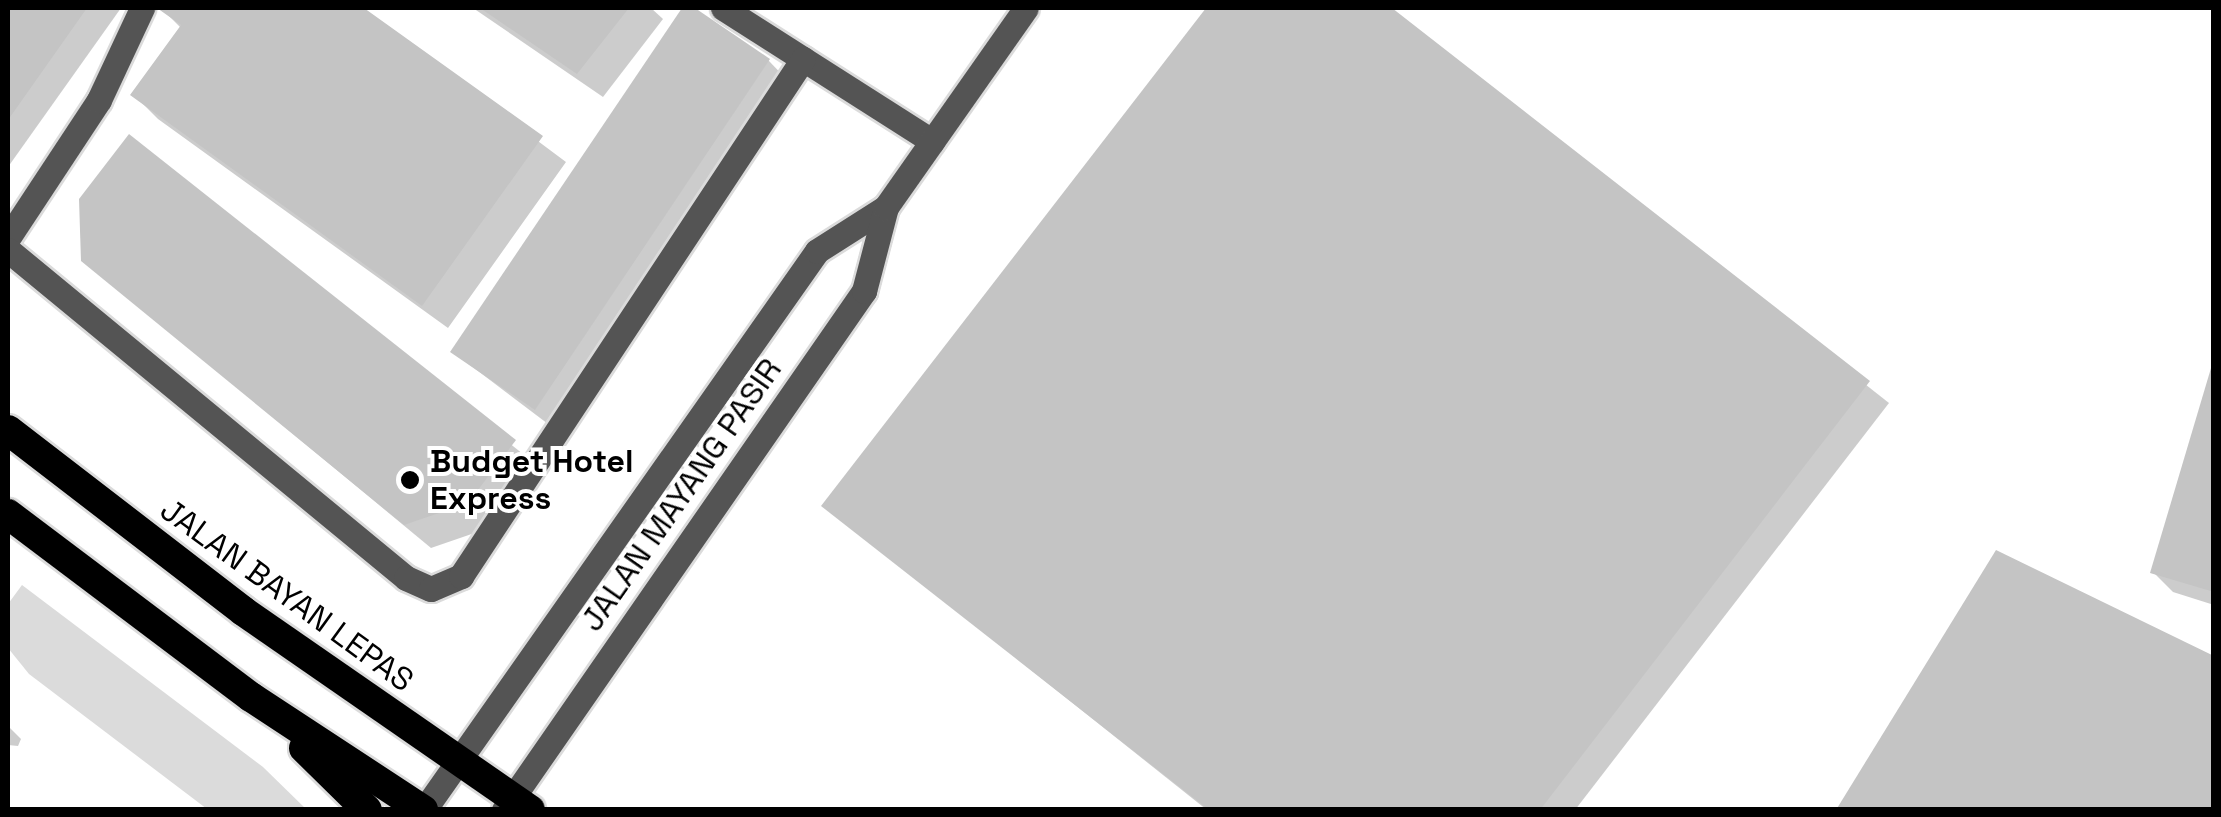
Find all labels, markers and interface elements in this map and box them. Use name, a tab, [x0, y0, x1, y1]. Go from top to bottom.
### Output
street label: JALAN MAYANG PASIR	[572, 351, 790, 639]
place label: Budget Hotel Express	[430, 443, 634, 518]
marker: Budget Hotel Express	[399, 469, 421, 491]
street label: JALAN BAYAN LEPAS	[153, 490, 421, 700]

